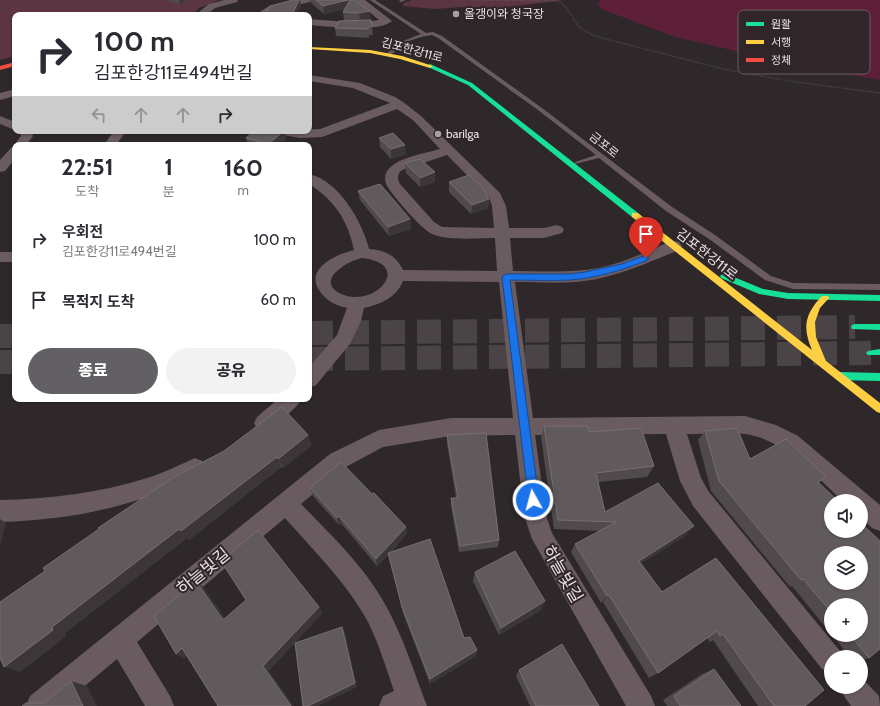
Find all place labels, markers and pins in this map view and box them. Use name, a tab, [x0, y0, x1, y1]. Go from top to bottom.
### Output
place label: 올갱이와 청국장	[464, 6, 544, 21]
marker: 올갱이와 청국장	[451, 9, 461, 19]
place label: barilga	[446, 126, 480, 141]
marker: barilga	[433, 129, 443, 139]
pin	[629, 217, 663, 258]

